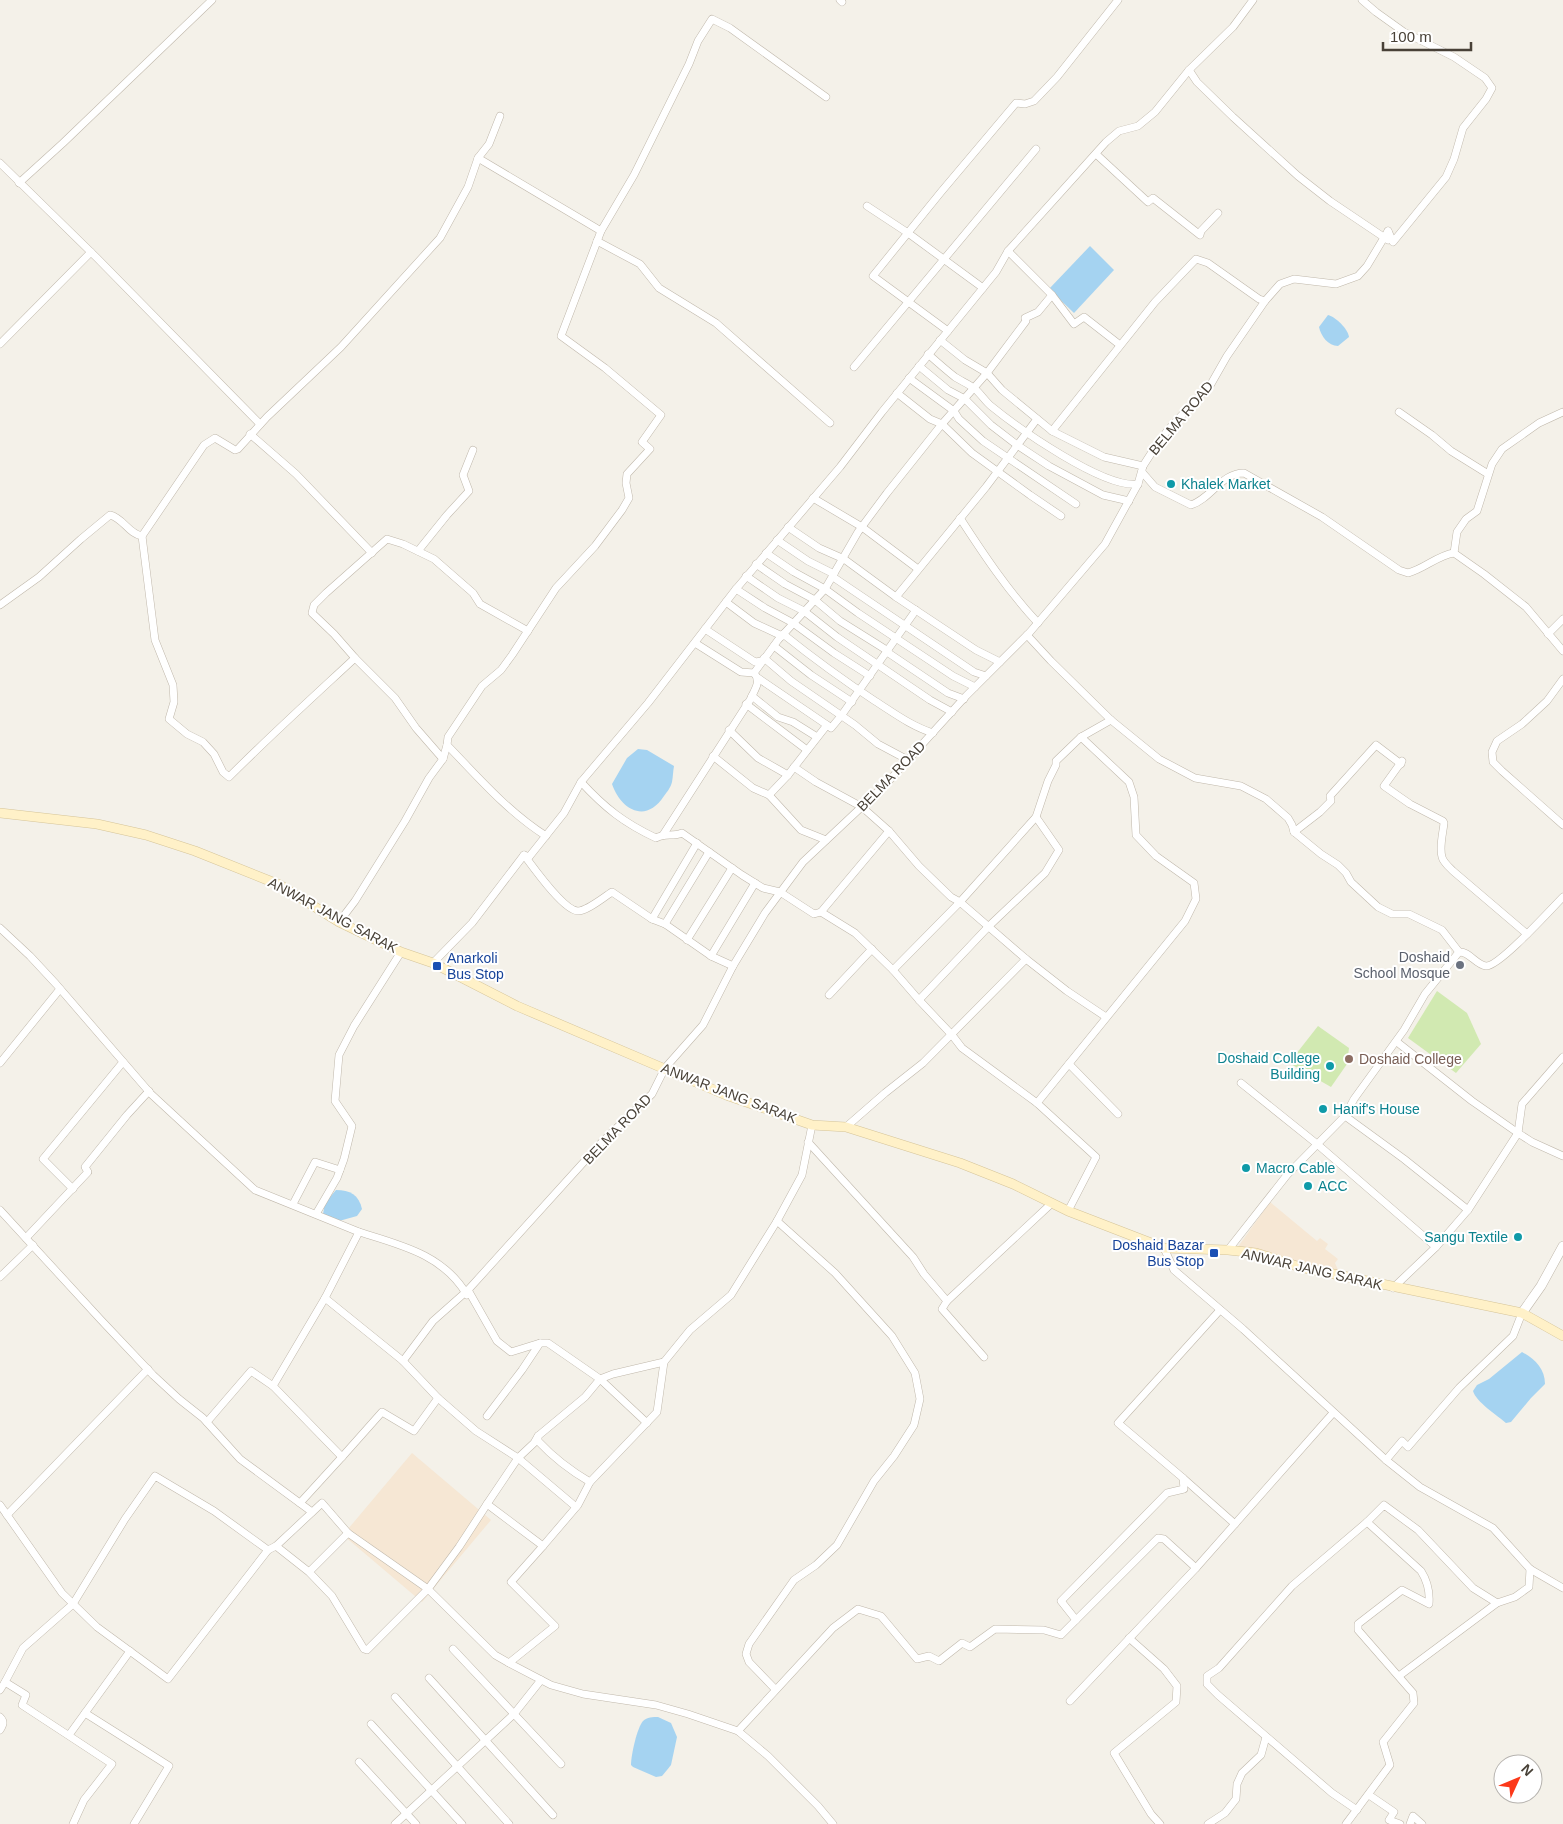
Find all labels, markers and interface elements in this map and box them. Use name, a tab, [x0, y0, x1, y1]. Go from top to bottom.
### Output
scale bar	[1383, 20, 1470, 52]
text: 100 m	[1390, 28, 1432, 45]
street label: BELMA ROAD	[1146, 378, 1216, 458]
place label: Khalek Market	[1181, 476, 1271, 492]
marker: Khalek Market	[1165, 478, 1177, 490]
street label: BELMA ROAD	[854, 738, 928, 814]
street label: ANWAR JANG SARAK	[266, 874, 401, 956]
place label: Doshaid School Mosque	[1353, 949, 1450, 981]
place label: Anarkoli Bus Stop	[447, 950, 504, 982]
marker: Doshaid School Mosque	[1454, 959, 1466, 971]
marker: Anarkoli Bus Stop	[431, 960, 443, 972]
place label: Doshaid College Building	[1217, 1050, 1320, 1082]
place label: Doshaid College	[1359, 1051, 1462, 1067]
marker: Doshaid College	[1343, 1053, 1355, 1065]
street label: ANWAR JANG SARAK	[659, 1060, 800, 1127]
marker: Doshaid College Building	[1324, 1060, 1336, 1072]
street label: BELMA ROAD	[580, 1091, 654, 1167]
place label: Hanif's House	[1333, 1101, 1420, 1117]
marker: Hanif's House	[1317, 1103, 1329, 1115]
place label: Macro Cable	[1256, 1160, 1336, 1176]
marker: Macro Cable	[1240, 1162, 1252, 1174]
place label: ACC	[1318, 1178, 1348, 1194]
marker: ACC	[1302, 1180, 1314, 1192]
place label: Sangu Textile	[1424, 1229, 1508, 1245]
marker: Sangu Textile	[1512, 1231, 1524, 1243]
place label: Doshaid Bazar Bus Stop	[1112, 1237, 1204, 1269]
street label: ANWAR JANG SARAK	[1240, 1245, 1385, 1293]
marker: Doshaid Bazar Bus Stop	[1208, 1247, 1220, 1259]
north arrow	[1493, 1754, 1543, 1804]
text: N	[1518, 1761, 1537, 1779]

